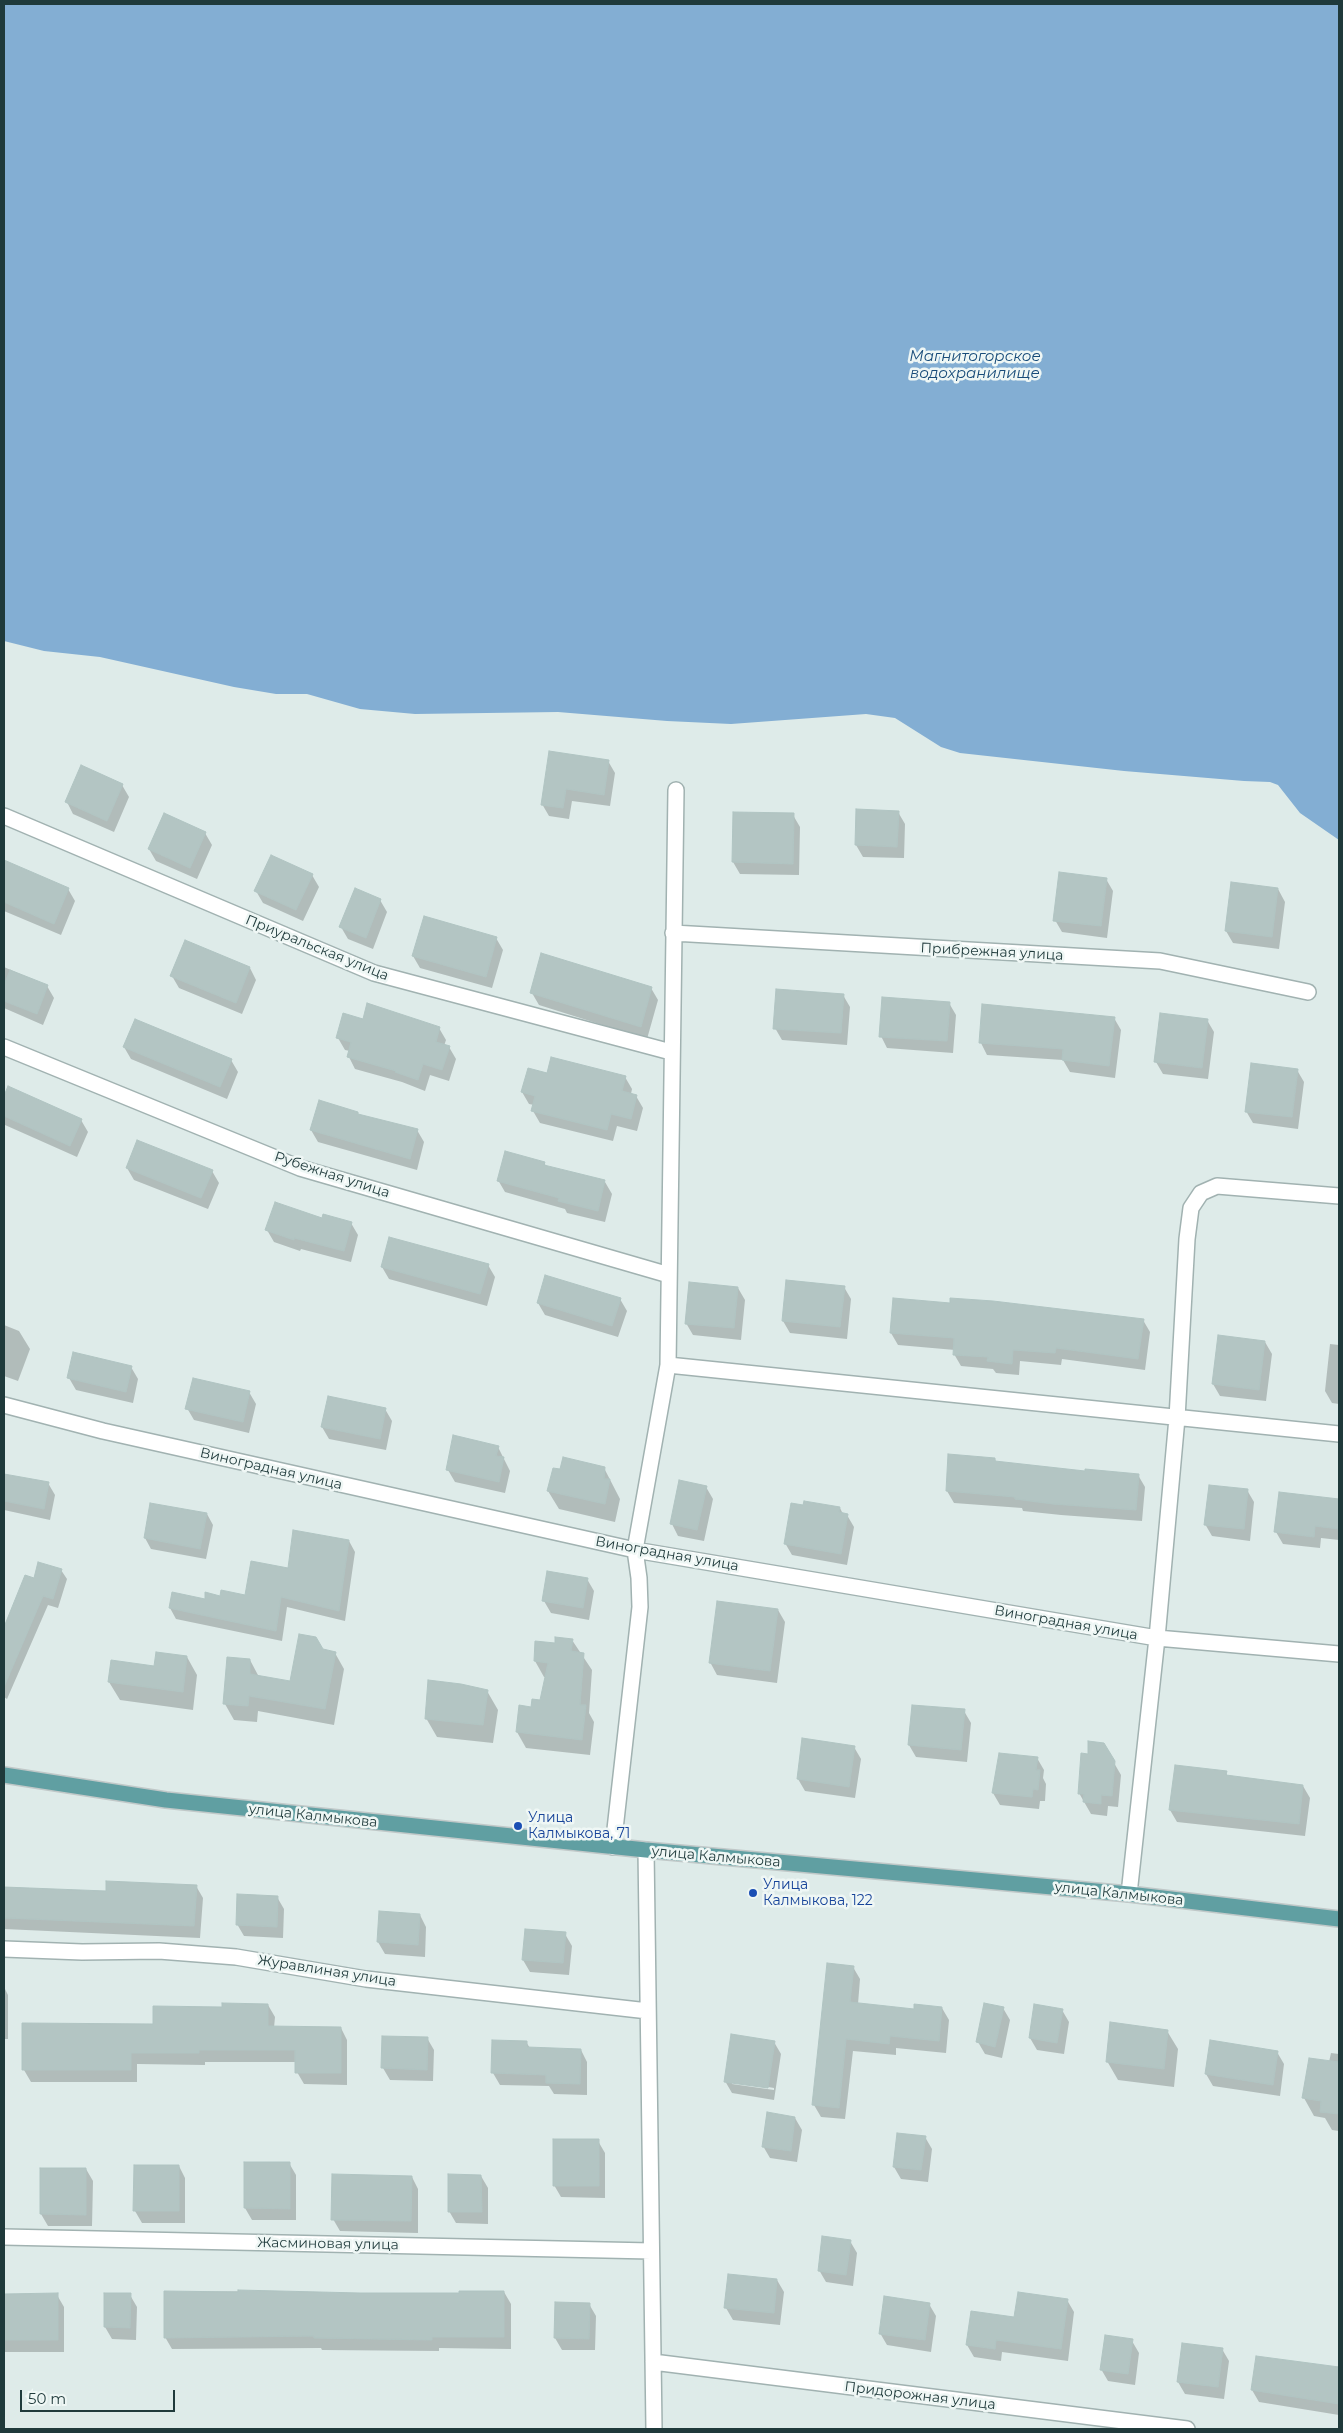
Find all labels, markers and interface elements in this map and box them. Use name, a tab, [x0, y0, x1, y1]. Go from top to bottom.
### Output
water label: Магнитогорское водохранилище	[909, 348, 1041, 383]
street label: Приуральская улица	[243, 912, 391, 984]
street label: Прибрежная улица	[920, 940, 1064, 964]
street label: Рубежная улица	[272, 1148, 392, 1202]
street label: Виноградная улица	[198, 1444, 344, 1494]
street label: Виноградная улица	[594, 1533, 740, 1575]
street label: Виноградная улица	[993, 1602, 1139, 1644]
street label: улица Калмыкова	[248, 1801, 378, 1831]
place label: Улица Калмыкова, 71	[528, 1810, 630, 1842]
marker: Улица Калмыкова, 71	[512, 1820, 524, 1832]
street label: улица Калмыкова	[651, 1843, 781, 1871]
place label: Улица Калмыкова, 122	[763, 1877, 873, 1910]
street label: улица Калмыкова	[1054, 1879, 1184, 1909]
marker: Улица Калмыкова, 122	[747, 1887, 759, 1899]
street label: Журавлиная улица	[257, 1952, 397, 1990]
street label: Жасминовая улица	[257, 2234, 399, 2254]
street label: Придорожная улица	[843, 2378, 997, 2414]
scale bar	[22, 2380, 178, 2412]
text: 50 m	[28, 2389, 66, 2408]

